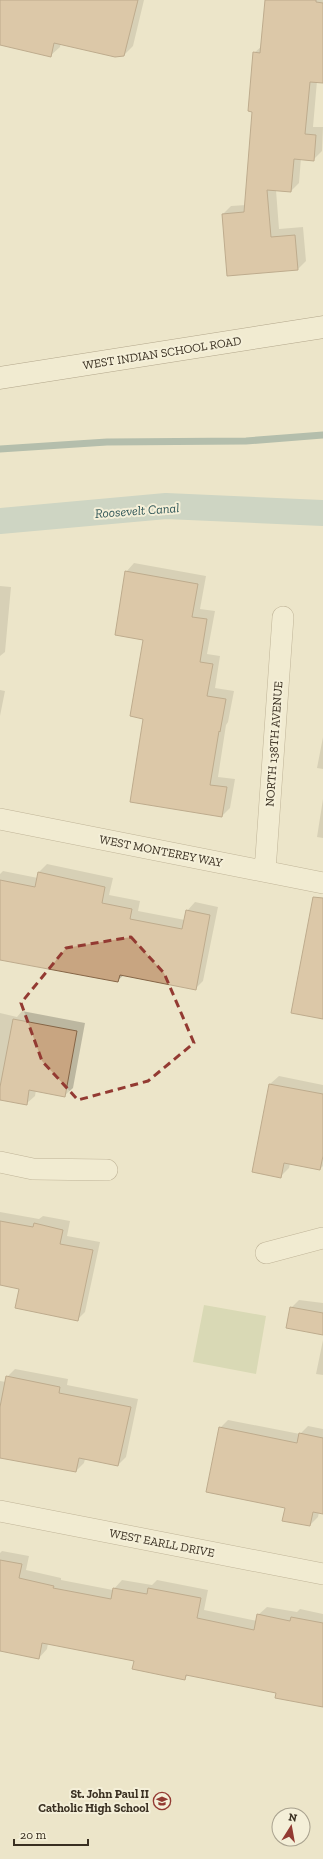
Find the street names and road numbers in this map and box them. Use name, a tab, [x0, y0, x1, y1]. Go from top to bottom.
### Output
street label: WEST INDIAN SCHOOL ROAD	[82, 334, 242, 372]
street label: NORTH 138TH AVENUE	[263, 681, 285, 807]
street label: WEST MONTEREY WAY	[98, 832, 225, 870]
street label: WEST EARLL DRIVE	[108, 1526, 216, 1560]

